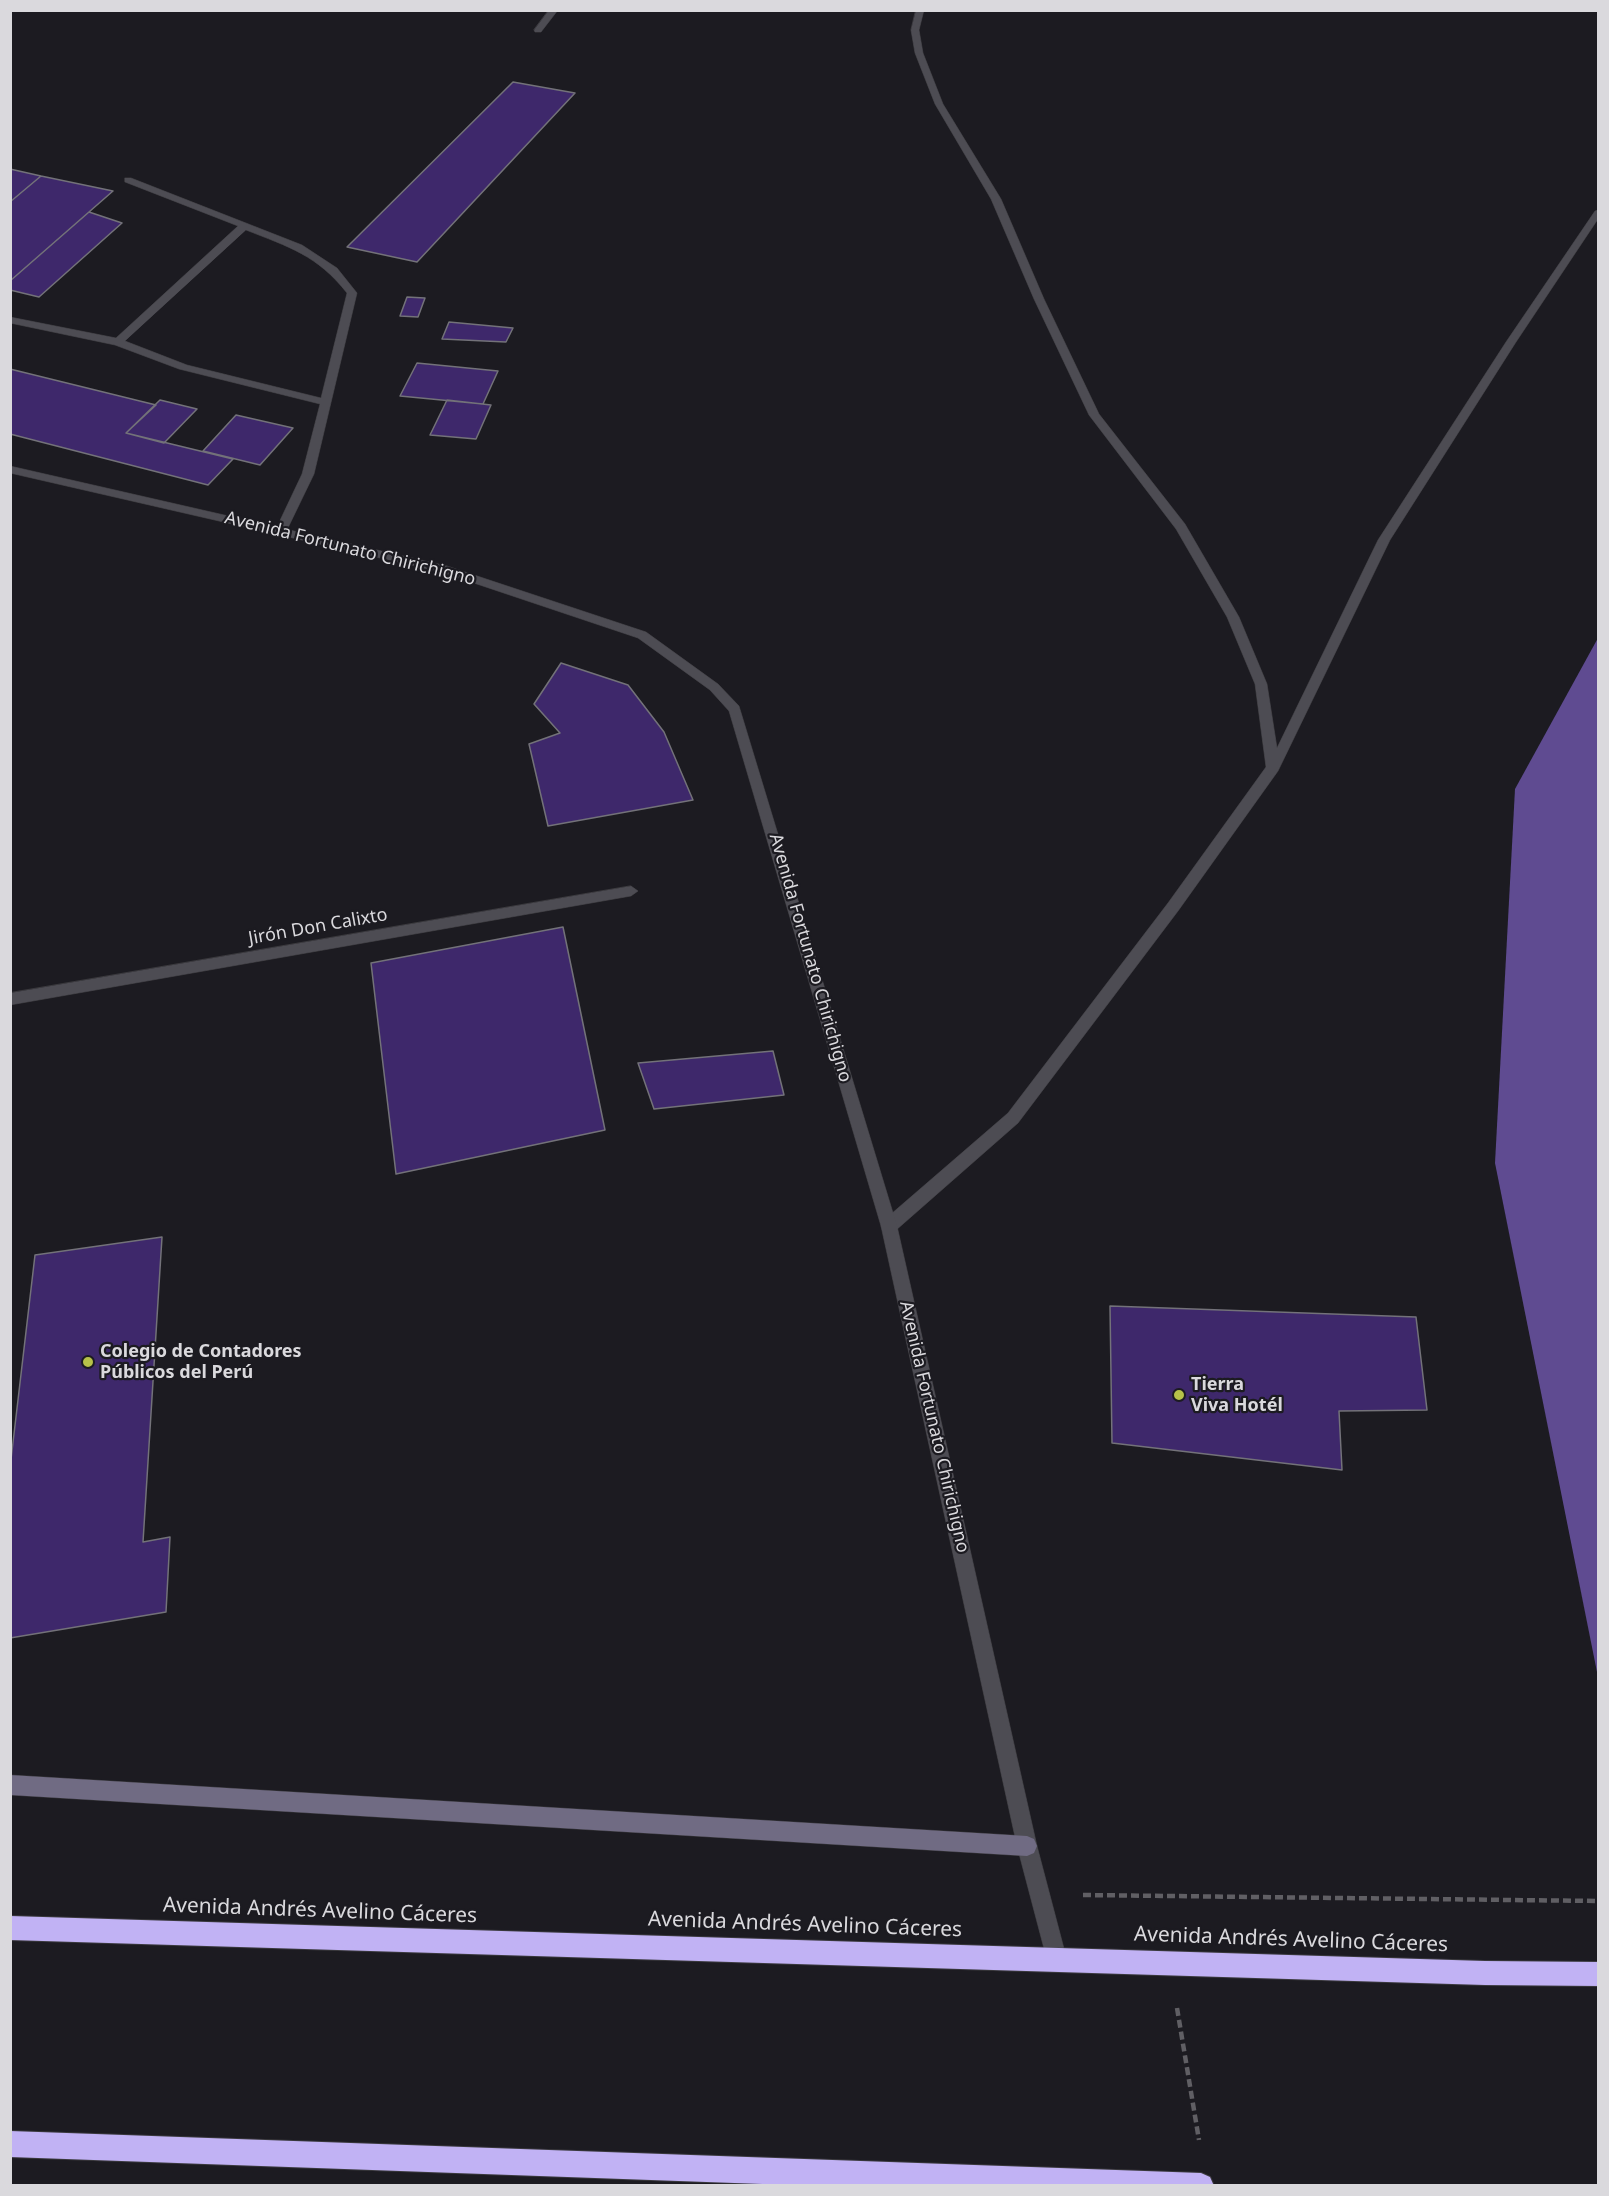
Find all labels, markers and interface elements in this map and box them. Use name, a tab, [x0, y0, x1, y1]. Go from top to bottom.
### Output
street label: Avenida Fortunato Chirichigno	[222, 507, 478, 591]
street label: Avenida Fortunato Chirichigno	[764, 831, 856, 1085]
street label: Jirón Don Calixto	[247, 904, 389, 950]
street label: Avenida Fortunato Chirichigno	[894, 1299, 974, 1555]
place label: Colegio de Contadores Públicos del Perú	[100, 1341, 302, 1384]
marker: Colegio de Contadores Públicos del Perú	[81, 1355, 95, 1369]
place label: Tierra Viva Hotél	[1191, 1374, 1283, 1416]
marker: Tierra Viva Hotél	[1172, 1388, 1186, 1402]
street label: Avenida Andrés Avelino Cáceres	[162, 1893, 478, 1929]
street label: Avenida Andrés Avelino Cáceres	[647, 1907, 963, 1943]
street label: Avenida Andrés Avelino Cáceres	[1133, 1922, 1449, 1958]

